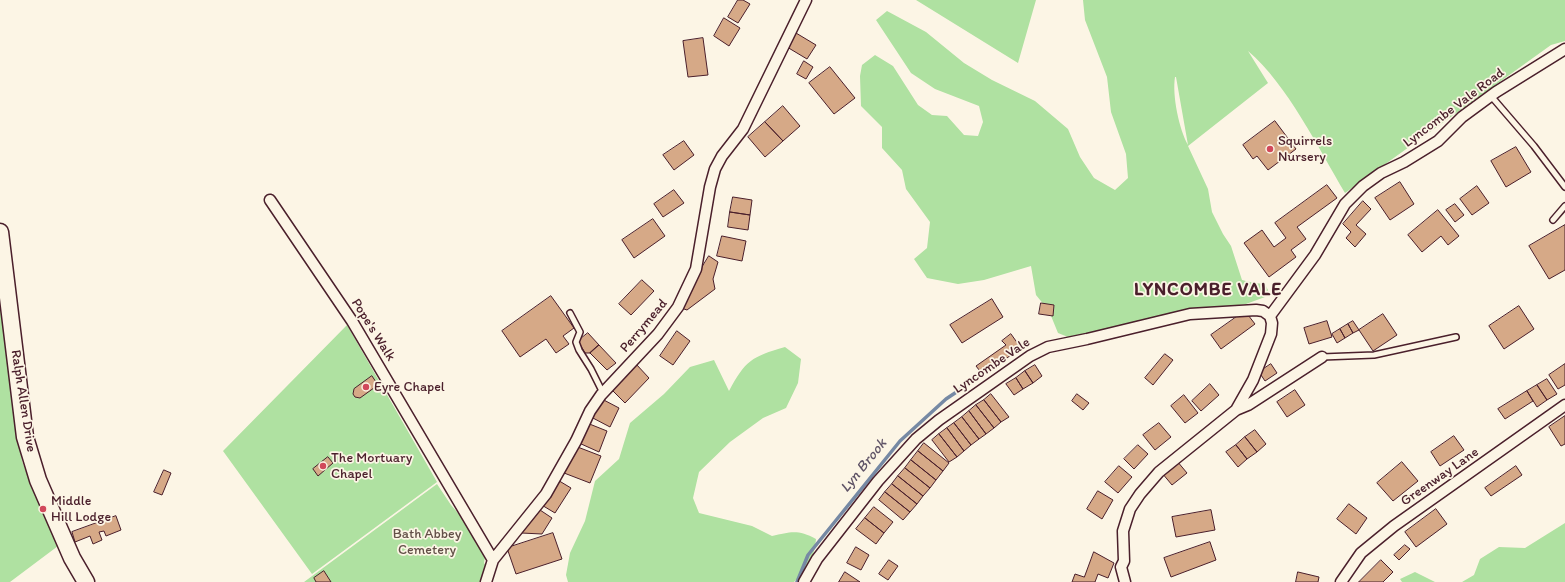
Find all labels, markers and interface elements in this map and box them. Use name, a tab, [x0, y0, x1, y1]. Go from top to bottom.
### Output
street label: Lyncombe Vale Road	[1400, 64, 1508, 152]
place label: Squirrels Nursery	[1278, 133, 1332, 166]
marker: Squirrels Nursery	[1265, 144, 1275, 154]
district label: LYNCOMBE VALE	[1133, 279, 1283, 301]
street label: Pope's Walk	[347, 296, 399, 364]
street label: Perrymead	[617, 296, 671, 356]
street label: Lyncombe Vale	[950, 334, 1034, 398]
street label: Ralph Allen Drive	[7, 349, 39, 453]
place label: Eyre Chapel	[374, 379, 445, 395]
marker: Eyre Chapel	[361, 382, 371, 392]
water label: Lyn Brook	[837, 435, 891, 497]
street label: Greenway Lane	[1398, 444, 1482, 510]
place label: The Mortuary Chapel	[331, 450, 412, 482]
marker: The Mortuary Chapel	[318, 461, 328, 471]
place label: Middle Hill Lodge	[51, 493, 111, 526]
marker: Middle Hill Lodge	[38, 504, 48, 514]
park label: Bath Abbey Cemetery	[393, 526, 461, 558]

